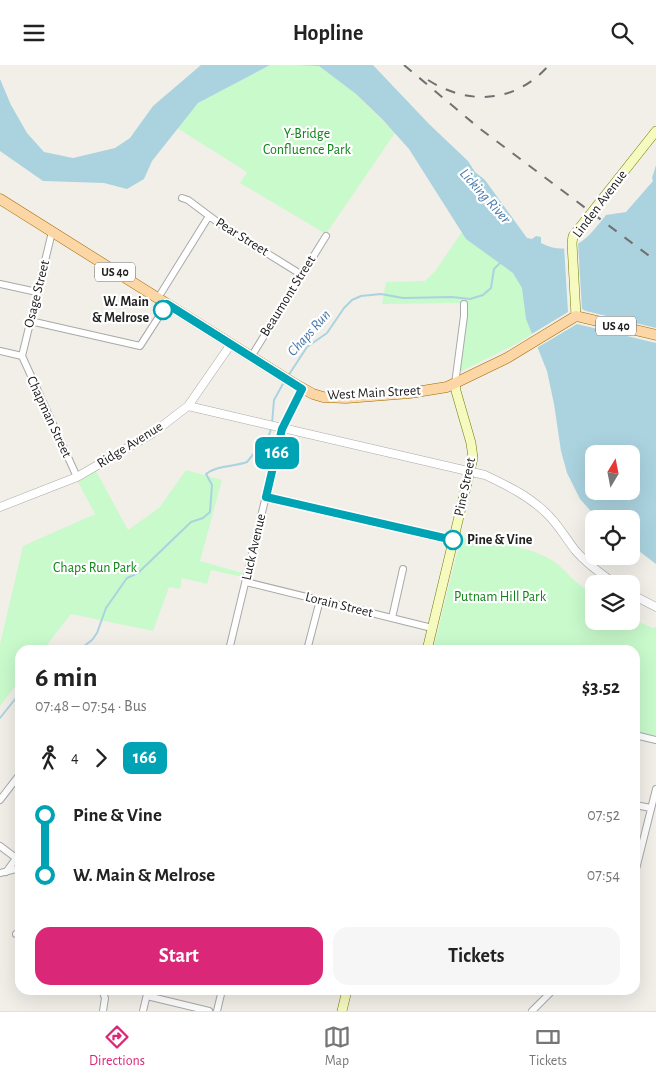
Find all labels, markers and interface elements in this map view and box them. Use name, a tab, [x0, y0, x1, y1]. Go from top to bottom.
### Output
icon: menu	[20, 19, 48, 47]
icon: search	[608, 19, 636, 47]
text: Hopline	[293, 22, 363, 44]
park label: Y-Bridge Confluence Park	[263, 127, 352, 157]
water label: Licking River	[457, 166, 514, 227]
street label: Linden Avenue	[570, 168, 630, 240]
street label: Pear Street	[213, 215, 271, 259]
street label: Beaumont Street	[258, 253, 319, 339]
street label: Osage Street	[22, 258, 52, 329]
road number: US 40	[95, 263, 135, 281]
place label: W. Main & Melrose	[92, 295, 149, 325]
marker: W. Main & Melrose	[153, 300, 173, 320]
water label: Chaps Run	[285, 307, 333, 359]
road number: US 40	[596, 317, 636, 335]
street label: Chapman Street	[24, 374, 74, 460]
street label: West Main Street	[327, 384, 422, 402]
street label: Ridge Avenue	[95, 419, 165, 471]
line badge: 166	[248, 437, 306, 469]
text: 166	[265, 444, 289, 462]
north arrow	[585, 445, 640, 500]
map controls	[585, 445, 640, 630]
street label: Pine Street	[452, 456, 478, 518]
button: locate	[585, 510, 640, 565]
street label: Luck Avenue	[240, 512, 268, 582]
marker: Pine & Vine	[443, 530, 463, 550]
place label: Pine & Vine	[467, 533, 533, 547]
park label: Chaps Run Park	[53, 561, 138, 575]
button: layers	[585, 575, 640, 630]
street label: Lorain Street	[304, 590, 375, 620]
park label: Putnam Hill Park	[454, 590, 547, 604]
text: 6 min	[35, 664, 97, 692]
text: $3.52	[582, 678, 620, 697]
text: 07:48 – 07:54 · Bus	[35, 698, 147, 714]
icon: walk	[35, 744, 63, 772]
icon: forward	[87, 744, 115, 772]
text: 4	[71, 749, 79, 765]
text: 166	[133, 749, 157, 767]
text: Pine & Vine	[73, 806, 162, 825]
text: 07:52	[587, 807, 620, 823]
text: W. Main & Melrose	[73, 866, 215, 885]
text: 07:54	[587, 867, 620, 883]
button: Start	[35, 927, 323, 985]
button: Tickets	[333, 927, 620, 985]
tab: Directions	[89, 1023, 145, 1070]
tab: Map	[323, 1023, 351, 1070]
tab: Tickets	[529, 1023, 567, 1070]

